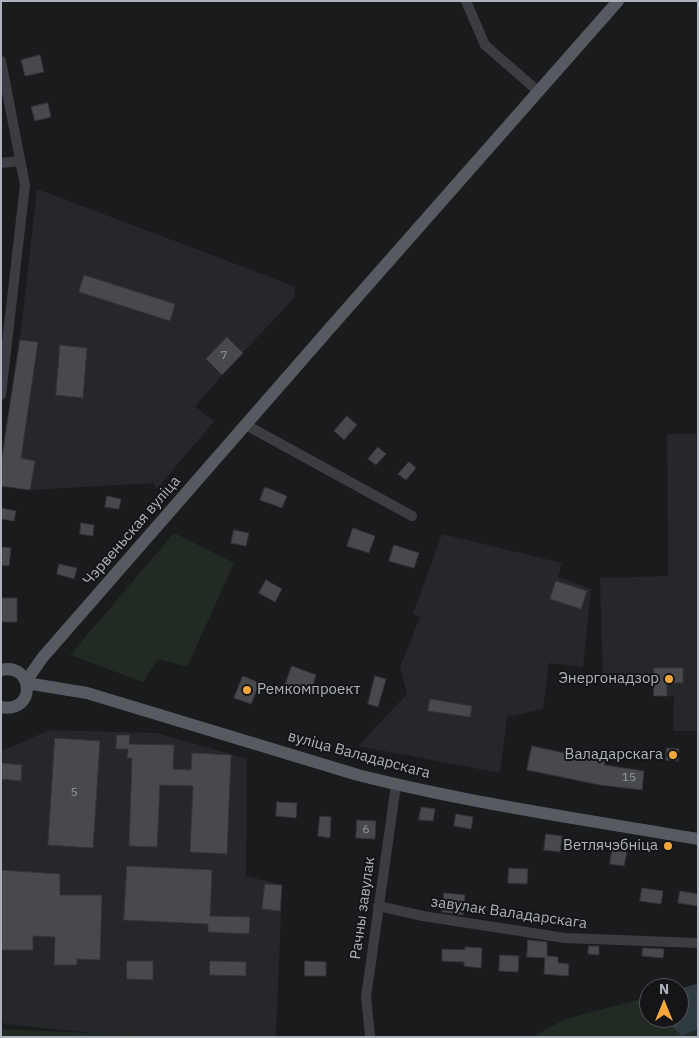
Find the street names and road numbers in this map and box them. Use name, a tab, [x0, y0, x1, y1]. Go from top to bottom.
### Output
street label: Чэрвеньская вуліца	[80, 473, 184, 589]
street label: вуліца Валадарскага	[286, 727, 432, 783]
street label: Рачны завулак	[347, 855, 379, 961]
street label: завулак Валадарскага	[430, 893, 588, 933]

